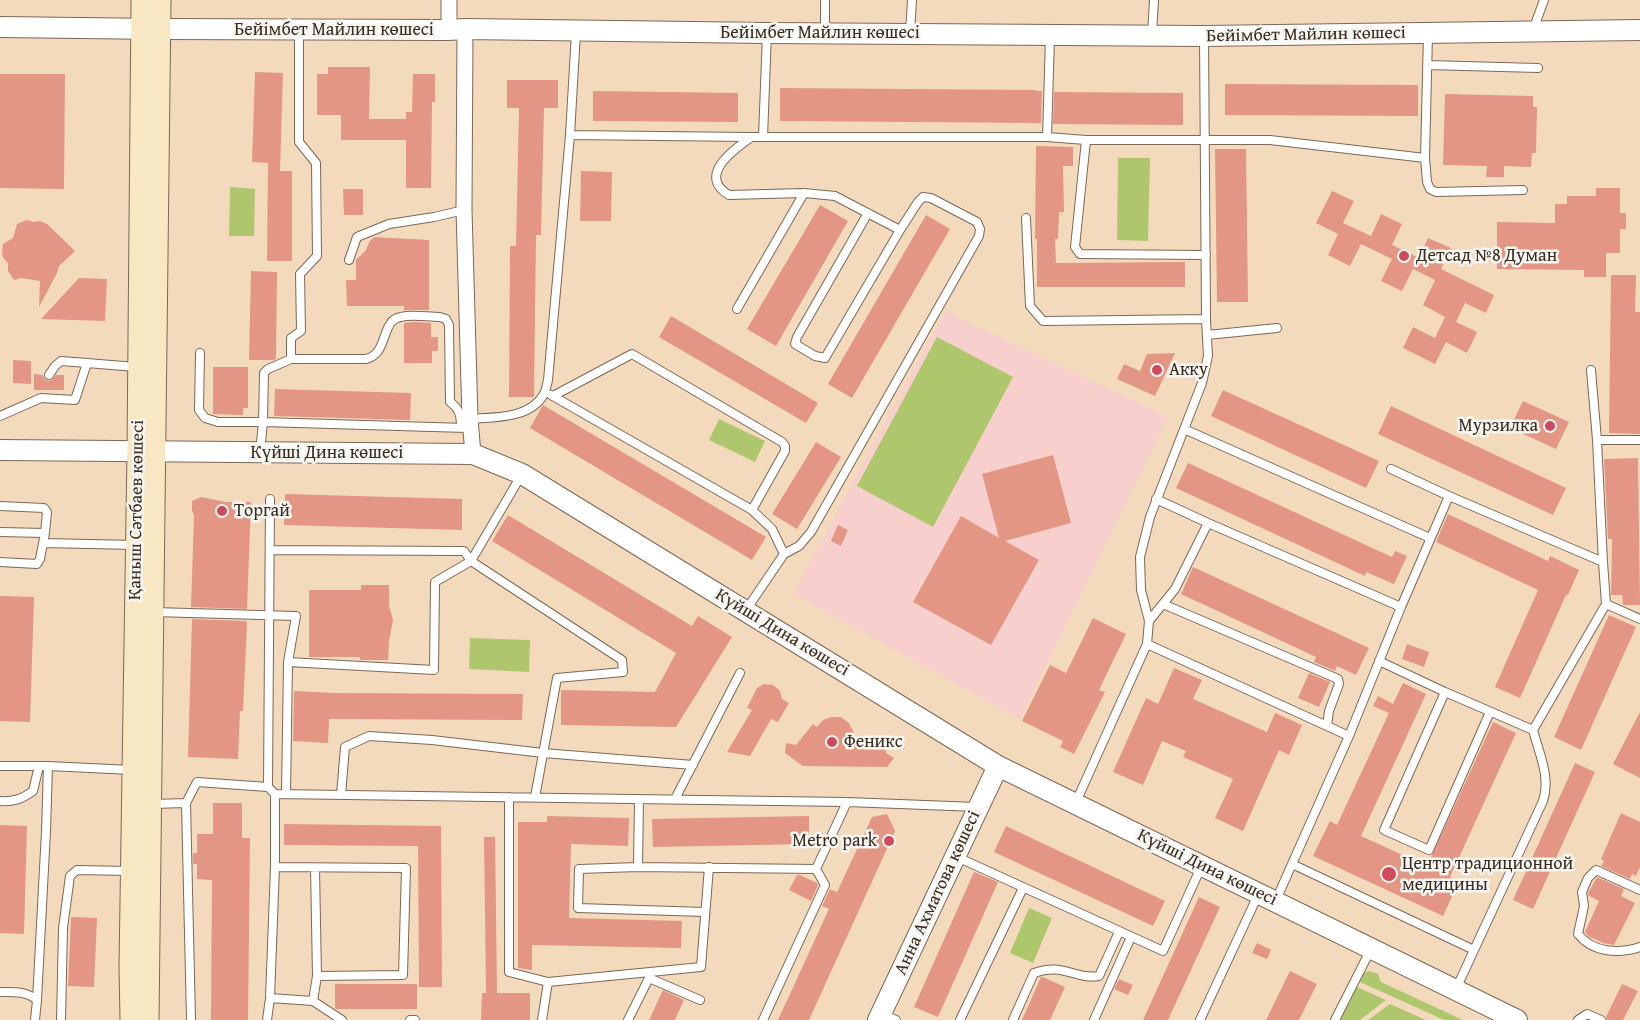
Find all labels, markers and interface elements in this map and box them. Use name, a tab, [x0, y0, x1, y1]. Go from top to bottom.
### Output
street label: Бейімбет Майлин көшесі	[234, 19, 434, 41]
street label: Бейімбет Майлин көшесі	[720, 22, 920, 44]
street label: Бейімбет Майлин көшесі	[1206, 22, 1406, 48]
place label: Детсад №8 Думан	[1416, 245, 1557, 267]
marker: Детсад №8 Думан	[1397, 249, 1411, 263]
place label: Акку	[1169, 359, 1208, 381]
marker: Акку	[1150, 363, 1164, 377]
place label: Мурзилка	[1459, 415, 1538, 437]
marker: Мурзилка	[1543, 419, 1557, 433]
street label: Қаныш Сәтбаев көшесі	[125, 420, 149, 600]
street label: Күйші Дина көшесі	[251, 442, 403, 464]
place label: Торгай	[234, 500, 290, 522]
marker: Торгай	[215, 504, 229, 518]
street label: Күйші Дина көшесі	[711, 584, 853, 682]
place label: Феникс	[844, 731, 903, 753]
marker: Феникс	[825, 735, 839, 749]
street label: Анна Ахматова көшесі	[890, 807, 986, 979]
street label: Күйші Дина көшесі	[1134, 825, 1280, 911]
place label: Metro park	[792, 830, 877, 852]
marker: Metro park	[882, 834, 896, 848]
place label: Центр традиционной медицины	[1402, 853, 1573, 896]
marker: Центр традиционной медицины	[1380, 865, 1398, 883]

